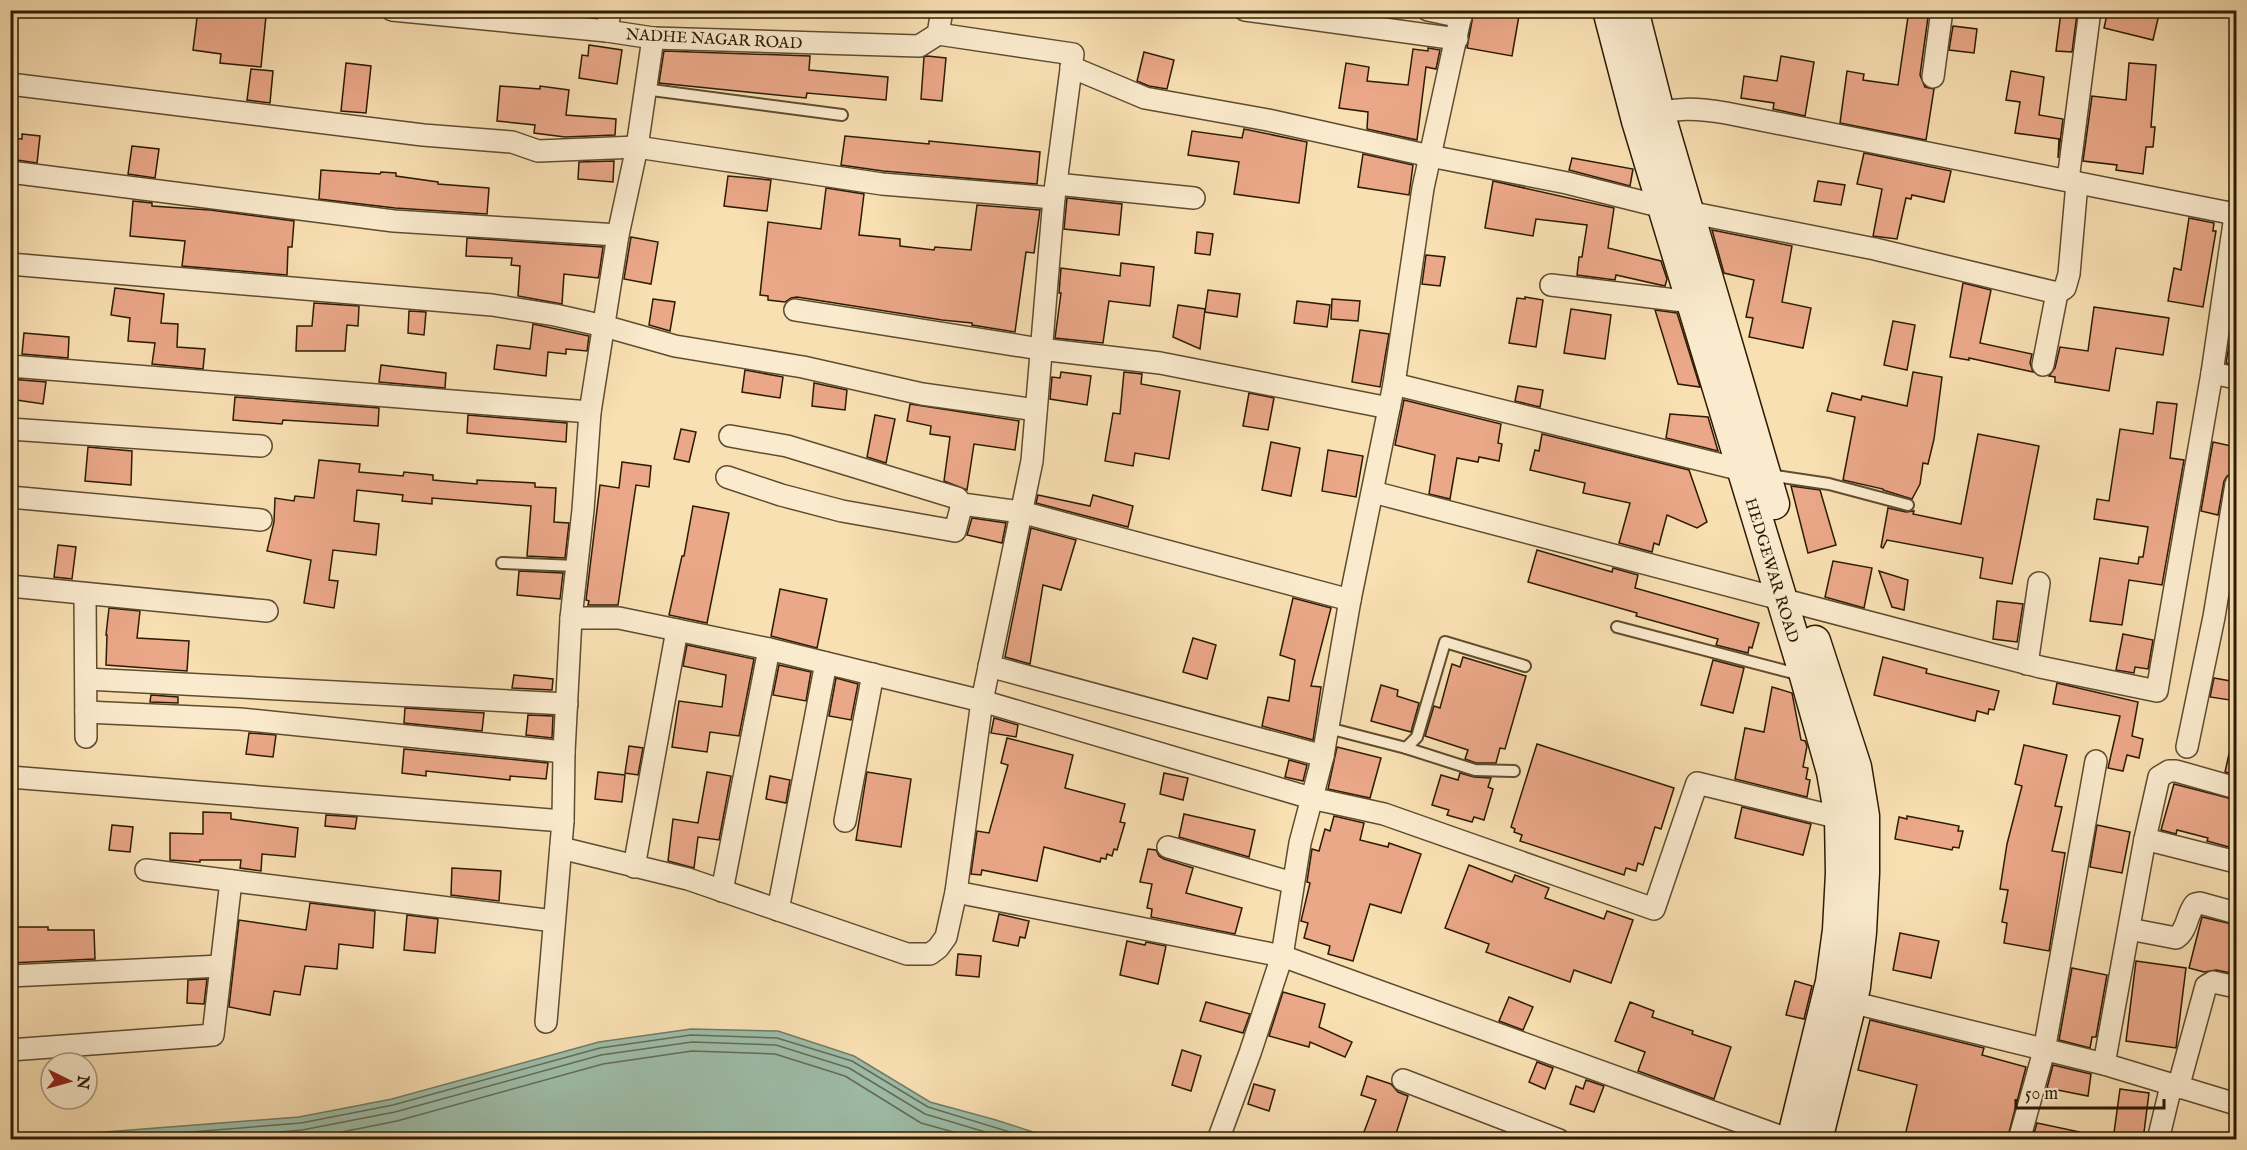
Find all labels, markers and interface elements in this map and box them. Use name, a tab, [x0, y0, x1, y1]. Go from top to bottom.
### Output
street label: NADHE NAGAR ROAD	[625, 25, 803, 55]
street label: HEDGEWAR ROAD	[1739, 496, 1803, 646]
north arrow	[39, 1051, 99, 1111]
scale bar	[2016, 1072, 2164, 1110]
text: N	[71, 1073, 93, 1090]
text: 50 m	[2025, 1083, 2058, 1106]

